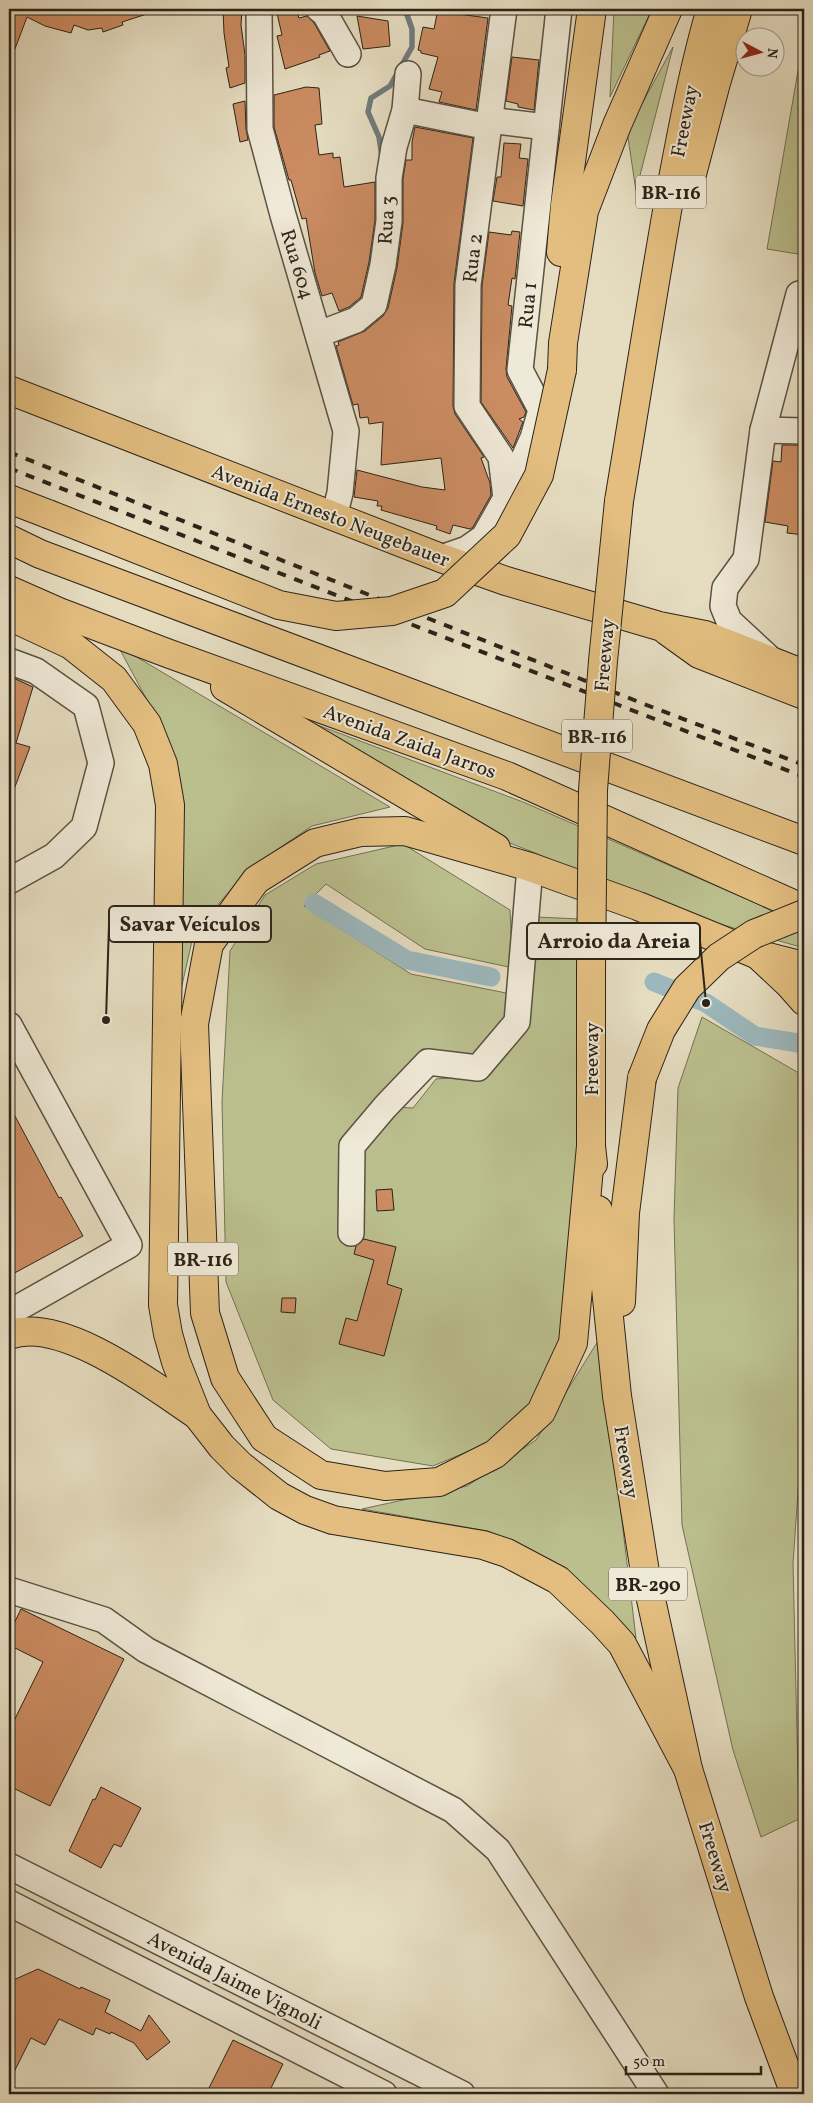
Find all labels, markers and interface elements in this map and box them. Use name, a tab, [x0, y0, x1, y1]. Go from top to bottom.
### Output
north arrow	[736, 28, 786, 78]
text: N	[761, 47, 781, 59]
street label: Freeway	[665, 82, 707, 160]
road number: BR-116	[636, 176, 706, 208]
street label: Rua 3	[372, 195, 404, 246]
street label: Rua 604	[272, 226, 320, 303]
street label: Rua 2	[457, 232, 491, 285]
street label: Rua 1	[513, 281, 545, 330]
street label: Avenida Ernesto Neugebauer	[207, 458, 453, 575]
street label: Freeway	[589, 617, 623, 693]
street label: Avenida Zaida Jarros	[319, 699, 500, 787]
road number: BR-116	[562, 719, 632, 752]
callout: Savar Veículos	[109, 906, 271, 942]
text: Savar Veículos	[120, 911, 260, 940]
callout: Arroio da Areia	[527, 923, 700, 959]
text: Arroio da Areia	[538, 928, 690, 957]
street label: Freeway	[579, 1022, 607, 1096]
road number: BR-116	[168, 1242, 238, 1276]
street label: Freeway	[605, 1424, 645, 1501]
road number: BR-290	[609, 1568, 687, 1600]
street label: Freeway	[690, 1818, 738, 1897]
street label: Avenida Jaime Vignoli	[142, 1926, 326, 2038]
scale bar	[626, 2043, 760, 2075]
text: 50 m	[633, 2052, 665, 2073]

